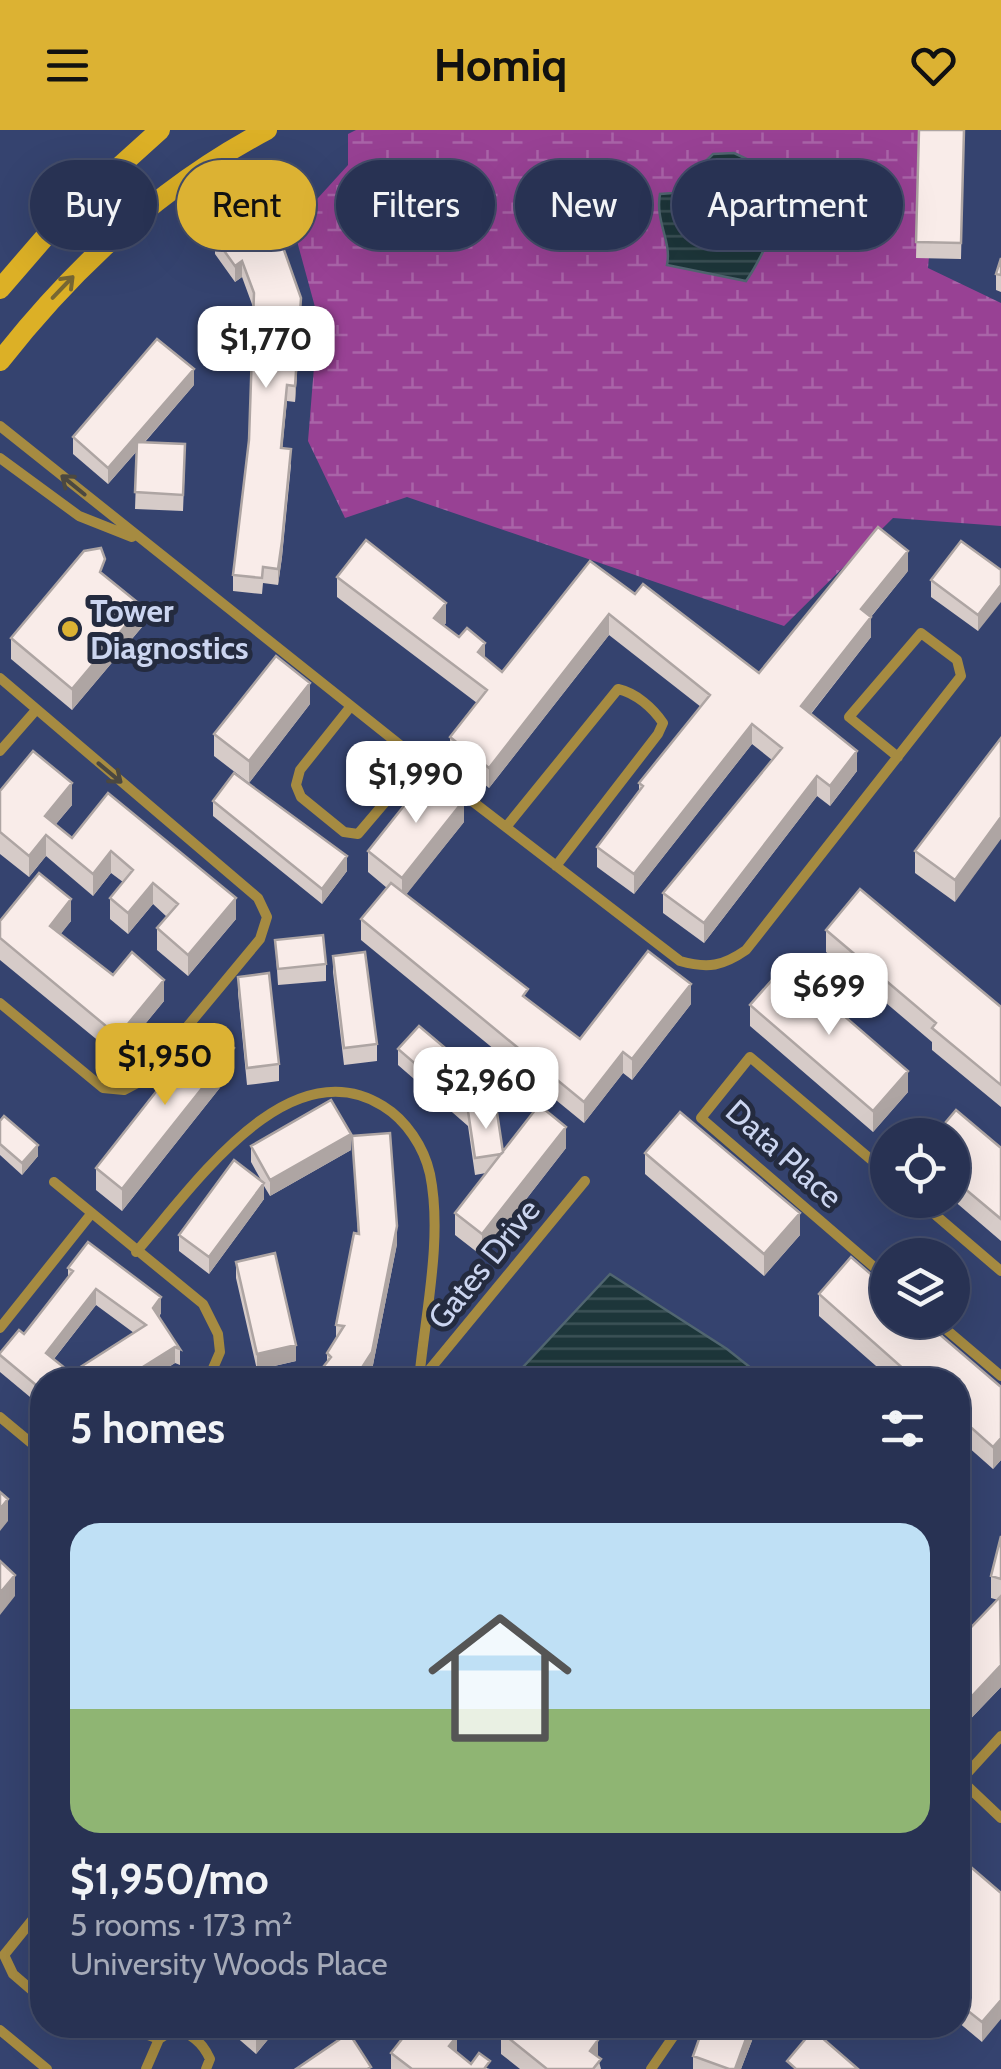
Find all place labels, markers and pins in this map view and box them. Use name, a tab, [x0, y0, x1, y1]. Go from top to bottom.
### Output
pin: $1,770	[185, 306, 347, 391]
place label: Tower Diagnostics	[90, 591, 249, 667]
marker: Tower Diagnostics	[59, 618, 81, 640]
pin: $1,990	[335, 741, 497, 826]
pin: $699	[770, 953, 888, 1038]
pin: $1,950	[84, 1023, 246, 1108]
pin: $2,960	[405, 1047, 567, 1132]

